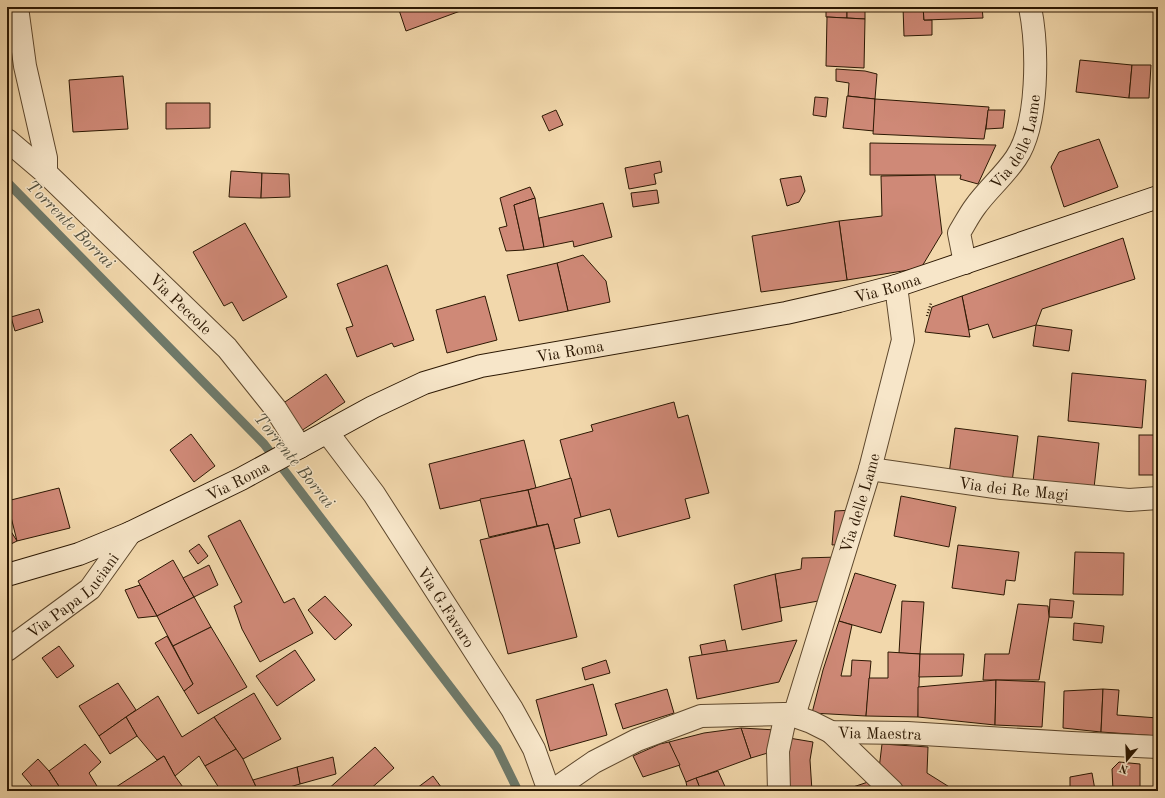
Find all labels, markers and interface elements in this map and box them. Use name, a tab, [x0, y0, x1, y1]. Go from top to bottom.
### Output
street label: Via delle Lame	[988, 94, 1044, 193]
water label: Torrente Borrai	[23, 178, 118, 273]
street label: Via Peccole	[146, 272, 214, 338]
street label: Via Roma	[853, 272, 923, 307]
street label: Via Roma	[535, 339, 605, 366]
water label: Torrente Borrai	[250, 410, 337, 512]
street label: Via delle Lame	[839, 452, 884, 555]
street label: Via Roma	[204, 459, 273, 505]
street label: Via dei Re Magi	[957, 476, 1069, 504]
street label: Via Papa Luciani	[25, 551, 123, 642]
street label: Via G.Favaro	[413, 565, 476, 651]
street label: Via Maestra	[838, 726, 922, 744]
north arrow	[1107, 740, 1147, 780]
text: N	[1118, 761, 1130, 775]

